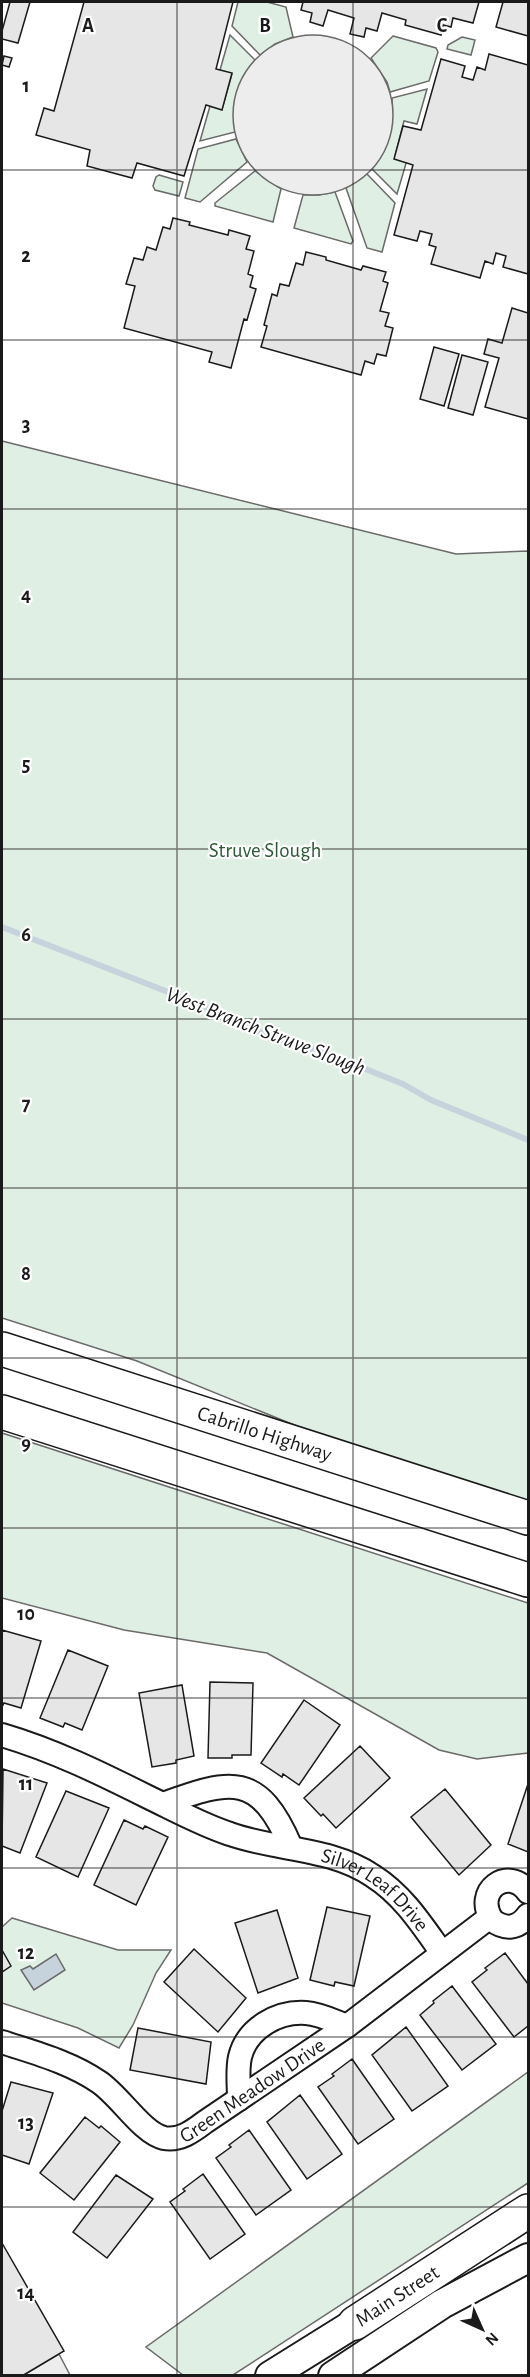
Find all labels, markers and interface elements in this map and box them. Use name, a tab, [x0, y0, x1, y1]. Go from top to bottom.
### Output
text: A	[82, 16, 94, 36]
text: B	[259, 16, 271, 36]
text: C	[437, 16, 448, 36]
text: 1	[22, 76, 30, 96]
text: 2	[21, 246, 31, 266]
text: 3	[22, 415, 30, 435]
text: 4	[21, 585, 31, 605]
text: 5	[22, 755, 30, 775]
park label: Struve Slough	[209, 840, 321, 861]
text: 6	[21, 925, 31, 945]
water label: West Branch Struve Slough	[163, 983, 368, 1079]
text: 7	[22, 1094, 31, 1114]
text: 8	[21, 1264, 31, 1284]
street label: Cabrillo Highway	[195, 1403, 334, 1465]
text: 9	[21, 1434, 31, 1454]
text: 10	[17, 1604, 35, 1624]
text: 11	[19, 1774, 33, 1794]
street label: Silver Leaf Drive	[319, 1845, 433, 1935]
text: 12	[18, 1943, 34, 1963]
street label: Green Meadow Drive	[176, 2034, 329, 2147]
text: 13	[18, 2113, 34, 2133]
street label: Main Street	[352, 2261, 443, 2331]
text: 14	[17, 2283, 35, 2303]
north arrow	[452, 2299, 512, 2359]
text: N	[482, 2329, 501, 2348]

